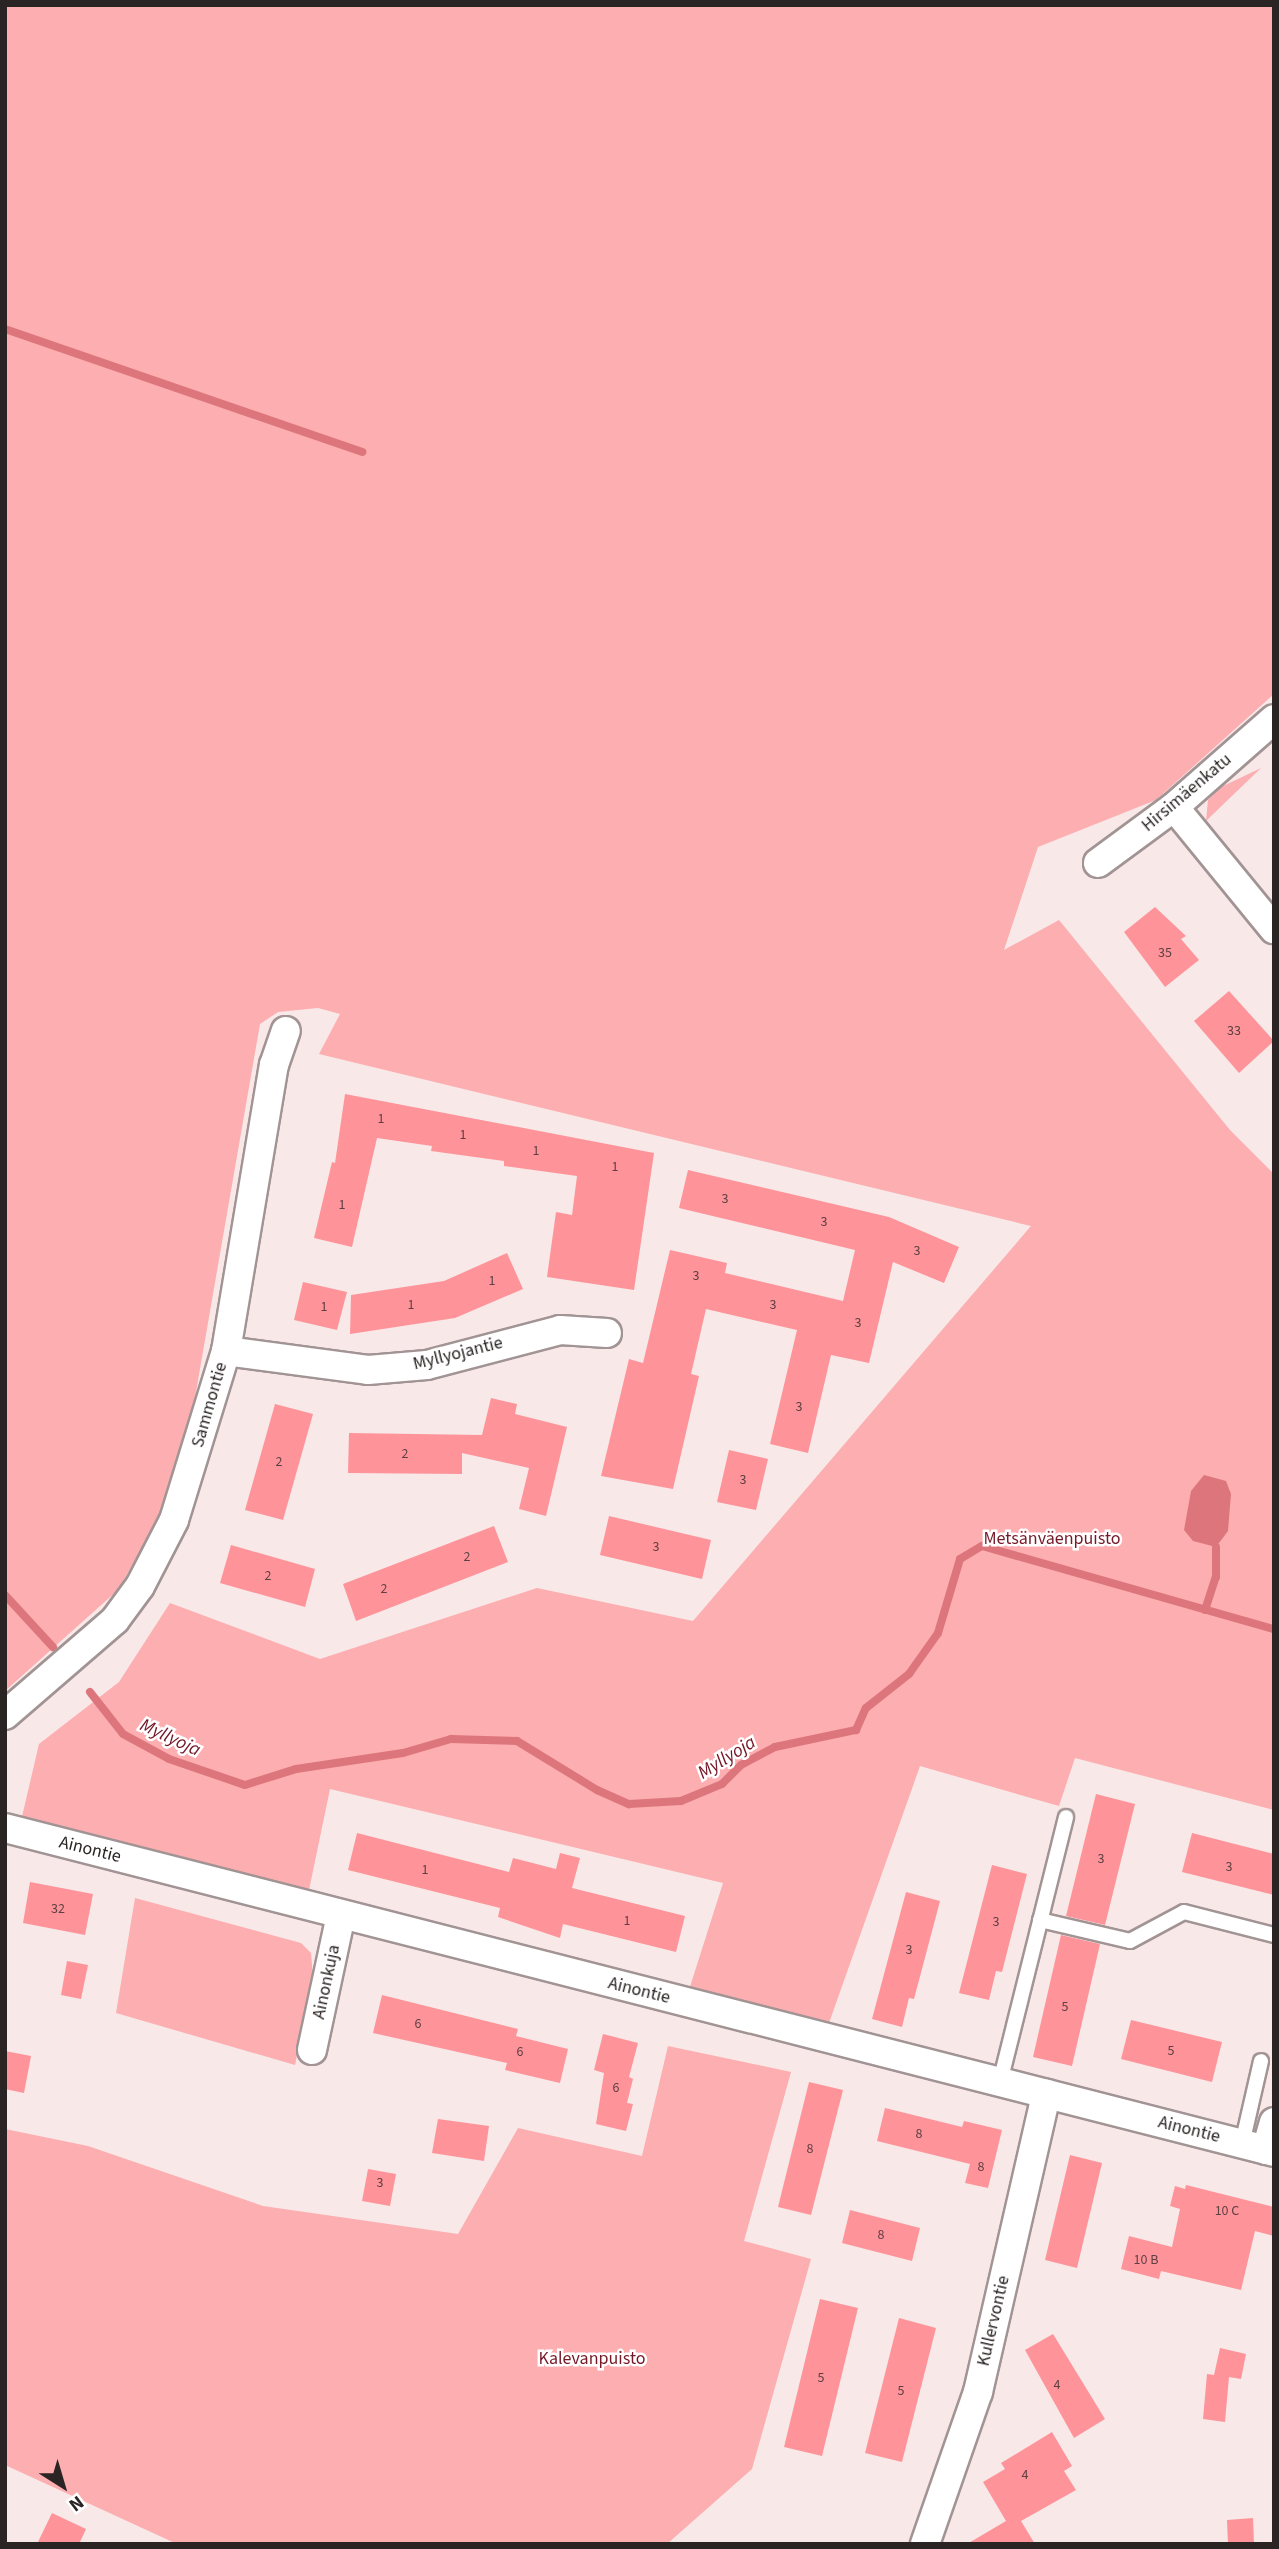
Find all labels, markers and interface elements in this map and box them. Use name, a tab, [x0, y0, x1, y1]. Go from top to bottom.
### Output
street label: Hirsimäenkatu	[1138, 749, 1236, 837]
house number: 35	[1158, 945, 1172, 961]
house number: 33	[1227, 1023, 1241, 1039]
house number: 1	[378, 1111, 384, 1127]
house number: 1	[460, 1127, 466, 1143]
house number: 1	[533, 1143, 539, 1159]
house number: 1	[612, 1159, 618, 1175]
house number: 3	[722, 1191, 728, 1207]
house number: 1	[339, 1197, 345, 1213]
house number: 3	[821, 1214, 827, 1230]
house number: 3	[914, 1243, 920, 1259]
house number: 3	[693, 1268, 699, 1284]
house number: 1	[489, 1273, 495, 1289]
house number: 1	[408, 1297, 414, 1313]
house number: 3	[770, 1297, 776, 1313]
house number: 1	[321, 1299, 327, 1315]
house number: 3	[855, 1315, 861, 1331]
street label: Myllyojantie	[411, 1332, 505, 1376]
street label: Sammontie	[188, 1360, 232, 1450]
house number: 3	[796, 1399, 802, 1415]
house number: 2	[402, 1446, 408, 1462]
house number: 2	[276, 1454, 282, 1470]
house number: 3	[740, 1472, 746, 1488]
park label: Metsänväenpuisto	[983, 1528, 1121, 1550]
house number: 3	[653, 1539, 659, 1555]
house number: 2	[464, 1549, 470, 1565]
house number: 2	[265, 1568, 271, 1584]
house number: 2	[381, 1581, 387, 1597]
water label: Myllyoja	[136, 1714, 204, 1762]
water label: Myllyoja	[694, 1731, 760, 1785]
street label: Ainontie	[57, 1832, 123, 1868]
house number: 3	[1098, 1851, 1104, 1867]
house number: 3	[1226, 1859, 1232, 1875]
house number: 1	[422, 1862, 428, 1878]
house number: 32	[51, 1901, 65, 1917]
house number: 1	[624, 1913, 630, 1929]
house number: 3	[993, 1914, 999, 1930]
house number: 3	[906, 1942, 912, 1958]
street label: Ainonkuja	[309, 1943, 345, 2021]
street label: Ainontie	[606, 1973, 672, 2009]
house number: 5	[1062, 1999, 1068, 2015]
house number: 6	[415, 2016, 421, 2032]
house number: 5	[1168, 2043, 1174, 2059]
house number: 6	[517, 2044, 523, 2060]
house number: 6	[613, 2080, 619, 2096]
street label: Ainontie	[1156, 2112, 1222, 2148]
house number: 8	[916, 2126, 922, 2142]
house number: 8	[807, 2141, 813, 2157]
house number: 8	[978, 2159, 984, 2175]
house number: 3	[377, 2175, 383, 2191]
house number: 10 C	[1215, 2203, 1239, 2219]
house number: 8	[878, 2227, 884, 2243]
house number: 10 B	[1134, 2252, 1158, 2268]
street label: Kullervontie	[973, 2274, 1015, 2368]
park label: Kalevanpuisto	[538, 2348, 646, 2370]
house number: 5	[818, 2370, 824, 2386]
house number: 4	[1054, 2377, 1060, 2393]
house number: 5	[898, 2383, 904, 2399]
north arrow	[28, 2451, 98, 2521]
house number: 4	[1022, 2467, 1028, 2483]
text: N	[63, 2489, 89, 2518]

